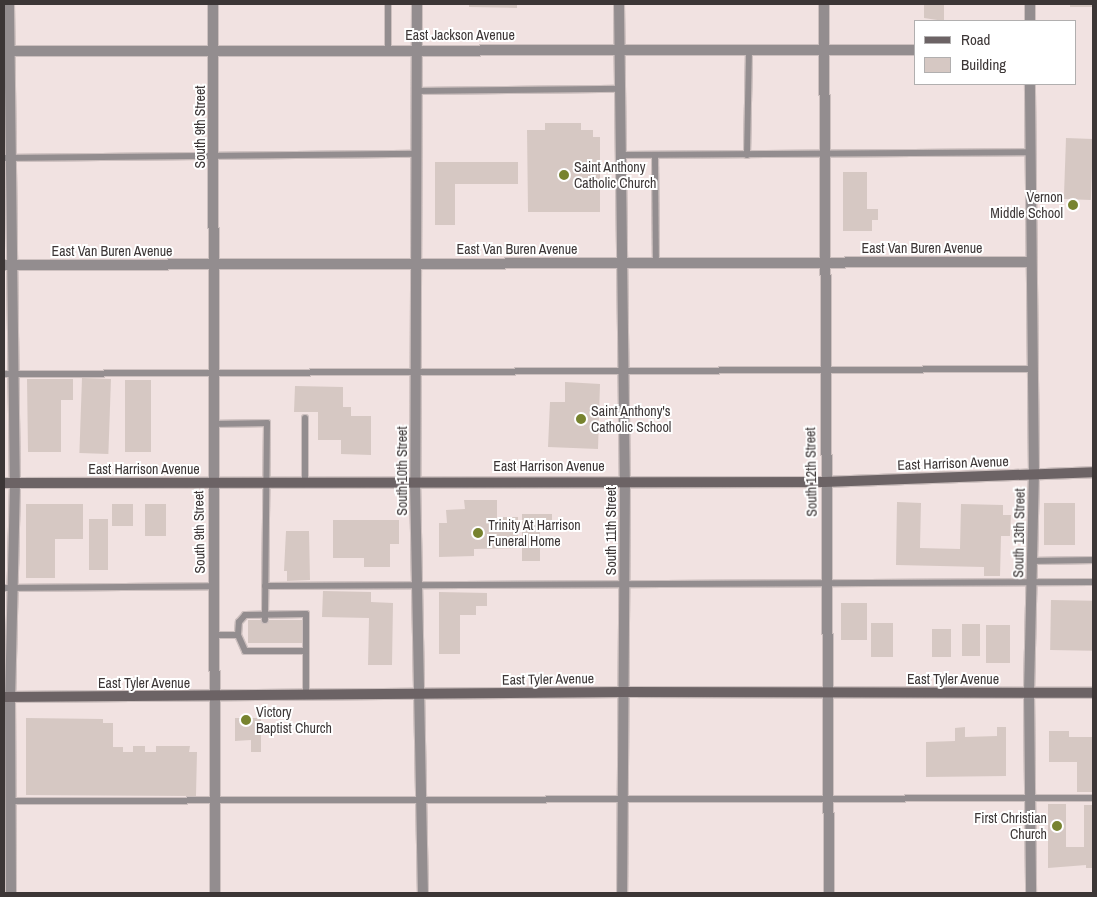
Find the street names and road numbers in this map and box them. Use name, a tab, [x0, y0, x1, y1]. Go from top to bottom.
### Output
street label: East Jackson Avenue	[405, 27, 515, 43]
street label: South 9th Street	[192, 86, 208, 168]
street label: East Van Buren Avenue	[861, 240, 983, 256]
street label: East Van Buren Avenue	[456, 241, 578, 257]
street label: East Van Buren Avenue	[51, 243, 173, 259]
street label: South 10th Street	[394, 426, 410, 516]
street label: South 12th Street	[802, 427, 820, 517]
street label: East Harrison Avenue	[897, 453, 1009, 473]
street label: East Harrison Avenue	[493, 458, 605, 474]
street label: East Harrison Avenue	[88, 461, 200, 477]
street label: South 11th Street	[603, 487, 619, 575]
street label: South 13th Street	[1010, 488, 1028, 578]
street label: South 9th Street	[190, 490, 208, 574]
street label: East Tyler Avenue	[501, 670, 595, 688]
street label: East Tyler Avenue	[907, 671, 999, 687]
street label: East Tyler Avenue	[98, 675, 190, 691]

